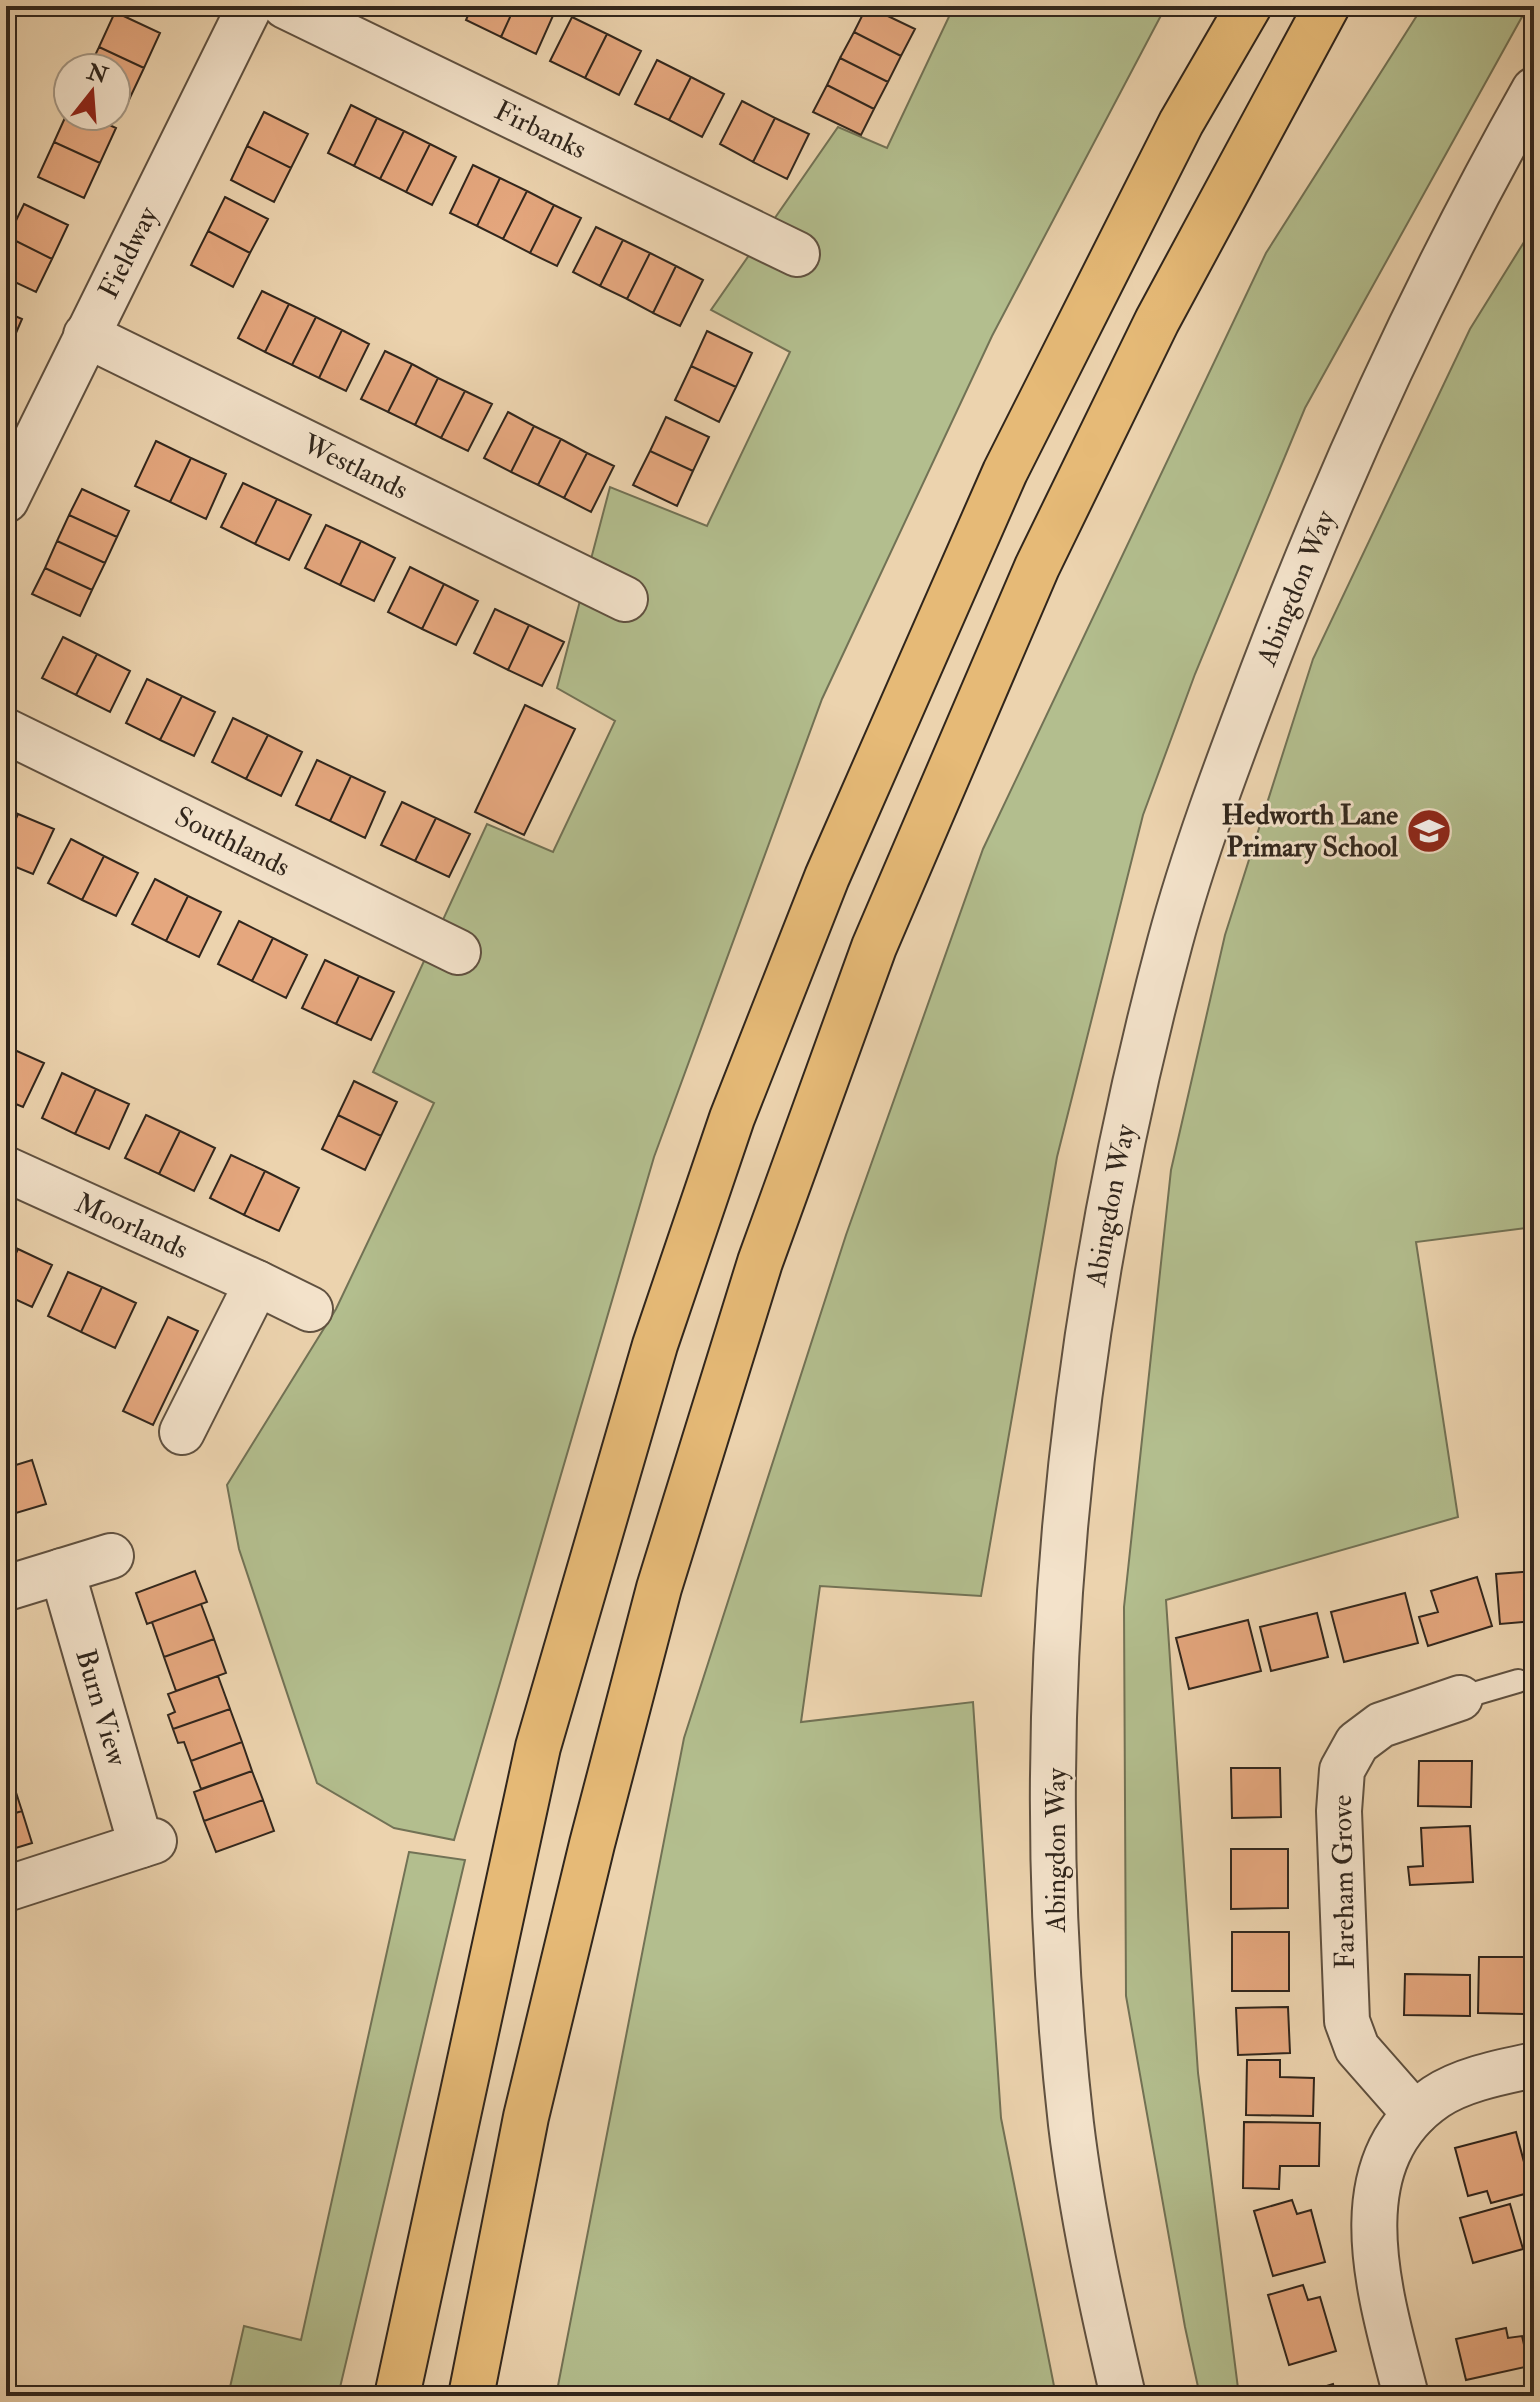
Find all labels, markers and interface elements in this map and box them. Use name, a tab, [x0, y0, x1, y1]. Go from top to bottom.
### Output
north arrow	[52, 52, 132, 132]
text: N	[83, 57, 111, 90]
street label: Firbanks	[489, 93, 592, 167]
street label: Fieldway	[91, 200, 166, 304]
street label: Westlands	[296, 426, 414, 507]
street label: Abingdon Way	[1249, 505, 1343, 672]
place label: Hedworth Lane Primary School	[1221, 798, 1399, 865]
street label: Southlands	[169, 799, 296, 885]
school or university icon: Hedworth Lane Primary School	[1405, 807, 1453, 855]
street label: Abingdon Way	[1078, 1120, 1143, 1290]
street label: Moorlands	[70, 1185, 194, 1267]
street label: Burn View	[68, 1645, 135, 1770]
street label: Abingdon Way	[1039, 1767, 1074, 1933]
street label: Fareham Grove	[1325, 1794, 1363, 1970]

